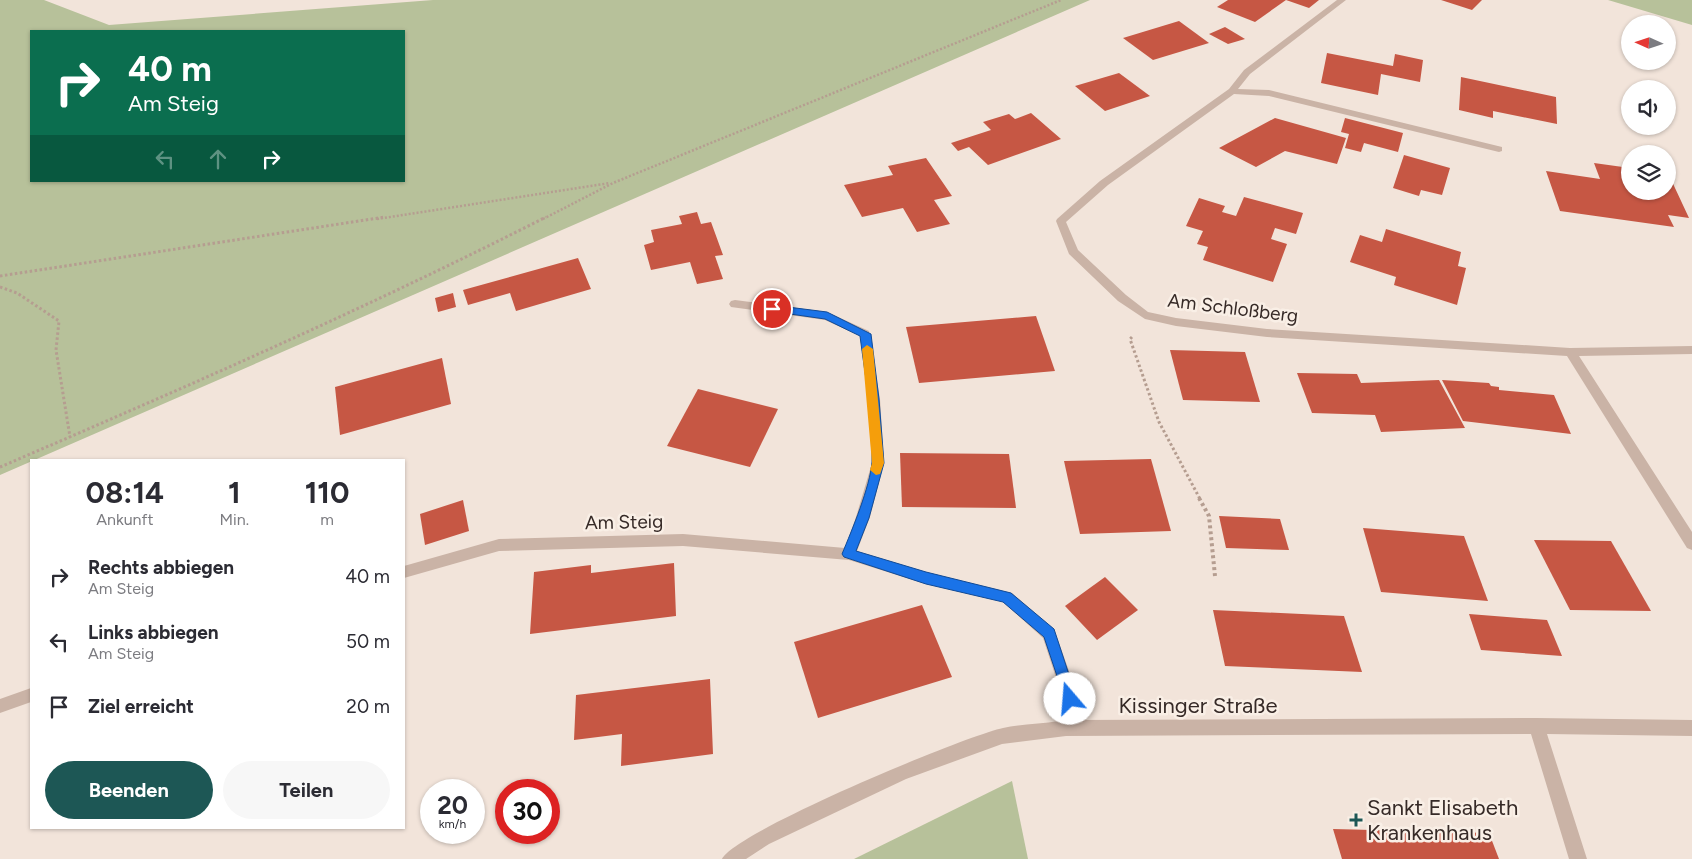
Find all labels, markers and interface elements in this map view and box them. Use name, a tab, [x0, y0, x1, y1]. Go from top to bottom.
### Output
north arrow	[1621, 15, 1676, 70]
map controls	[1621, 15, 1676, 200]
text: 40 m	[128, 48, 212, 90]
icon: right	[45, 50, 110, 115]
button: sound	[1621, 80, 1676, 135]
text: Am Steig	[128, 90, 219, 117]
icon: left	[151, 145, 179, 173]
icon: ahead	[204, 145, 232, 173]
icon: right	[257, 145, 285, 173]
button: layers	[1621, 145, 1676, 200]
pin	[751, 288, 793, 330]
street label: Am Schloßberg	[1166, 289, 1300, 327]
icon: arrive	[758, 295, 786, 323]
text: 08:14	[86, 474, 164, 511]
text: 1	[228, 474, 241, 511]
text: 110	[305, 474, 349, 511]
text: Ankunft	[96, 510, 153, 529]
text: Min.	[220, 510, 249, 529]
text: m	[320, 510, 334, 529]
street label: Am Steig	[585, 510, 663, 534]
text: Rechts abbiegen	[88, 556, 234, 579]
icon: right	[45, 563, 73, 591]
text: 40 m	[345, 565, 390, 588]
text: Am Steig	[88, 579, 154, 598]
text: Links abbiegen	[88, 621, 219, 644]
icon: left	[45, 628, 73, 656]
text: 50 m	[346, 630, 390, 653]
text: Am Steig	[88, 644, 154, 663]
position arrow	[1043, 672, 1095, 724]
street label: Kissinger Straße	[1118, 692, 1278, 719]
icon: arrive	[45, 693, 73, 721]
text: Ziel erreicht	[88, 695, 194, 718]
text: 20 m	[346, 695, 390, 718]
button: Beenden	[45, 761, 213, 819]
button: Teilen	[223, 761, 390, 819]
speed limit sign: 30	[495, 779, 560, 844]
text: 20	[437, 790, 468, 820]
place label: Sankt Elisabeth Krankenhaus	[1367, 794, 1518, 846]
marker: Sankt Elisabeth Krankenhaus	[1349, 813, 1363, 827]
text: km/h	[439, 817, 466, 831]

